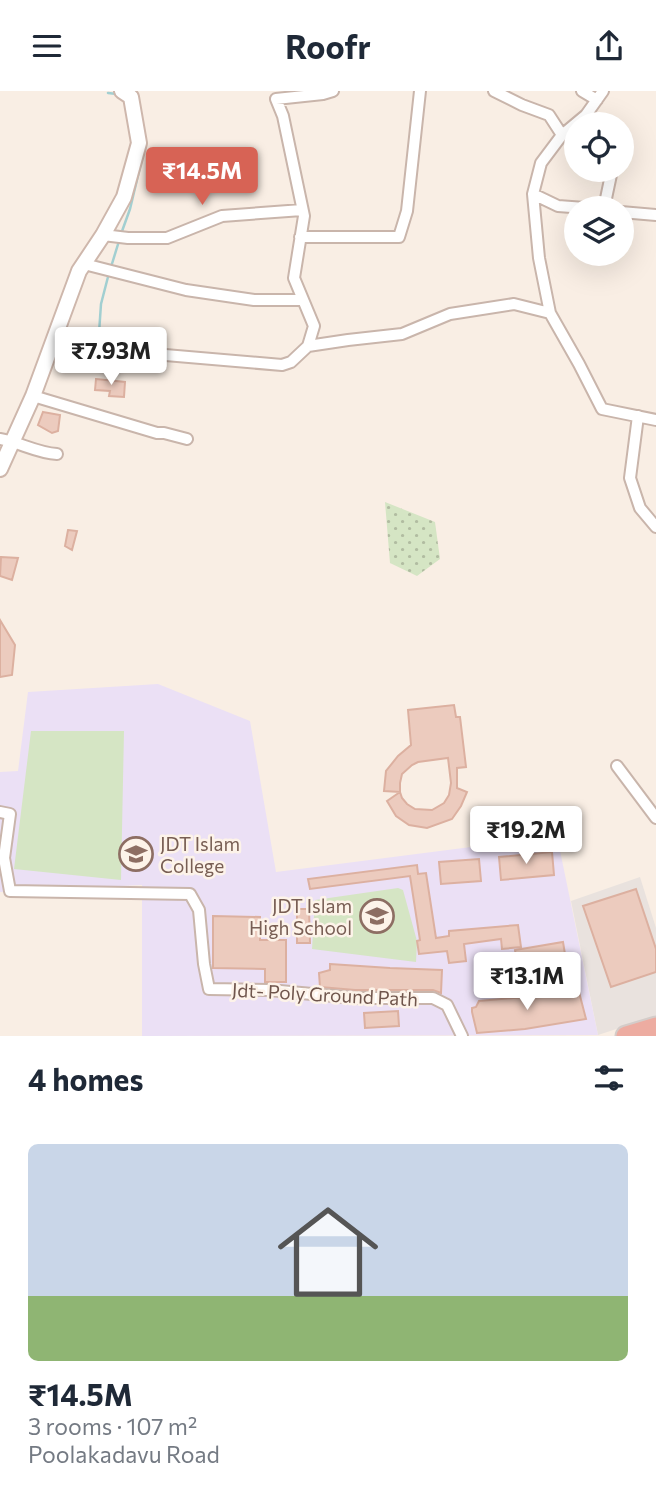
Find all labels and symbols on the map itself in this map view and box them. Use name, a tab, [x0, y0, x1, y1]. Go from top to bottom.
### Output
pin: ₹14.5M	[145, 148, 259, 207]
pin: ₹7.93M	[54, 327, 168, 387]
pin: ₹19.2M	[469, 807, 583, 866]
place label: JDT Islam College	[160, 832, 240, 877]
school or university icon: JDT Islam College	[117, 835, 155, 873]
place label: JDT Islam High School	[249, 894, 352, 939]
school or university icon: JDT Islam High School	[358, 897, 396, 935]
pin: ₹13.1M	[470, 953, 584, 1012]
street label: Jdt- Poly Ground Path	[231, 978, 419, 1010]

